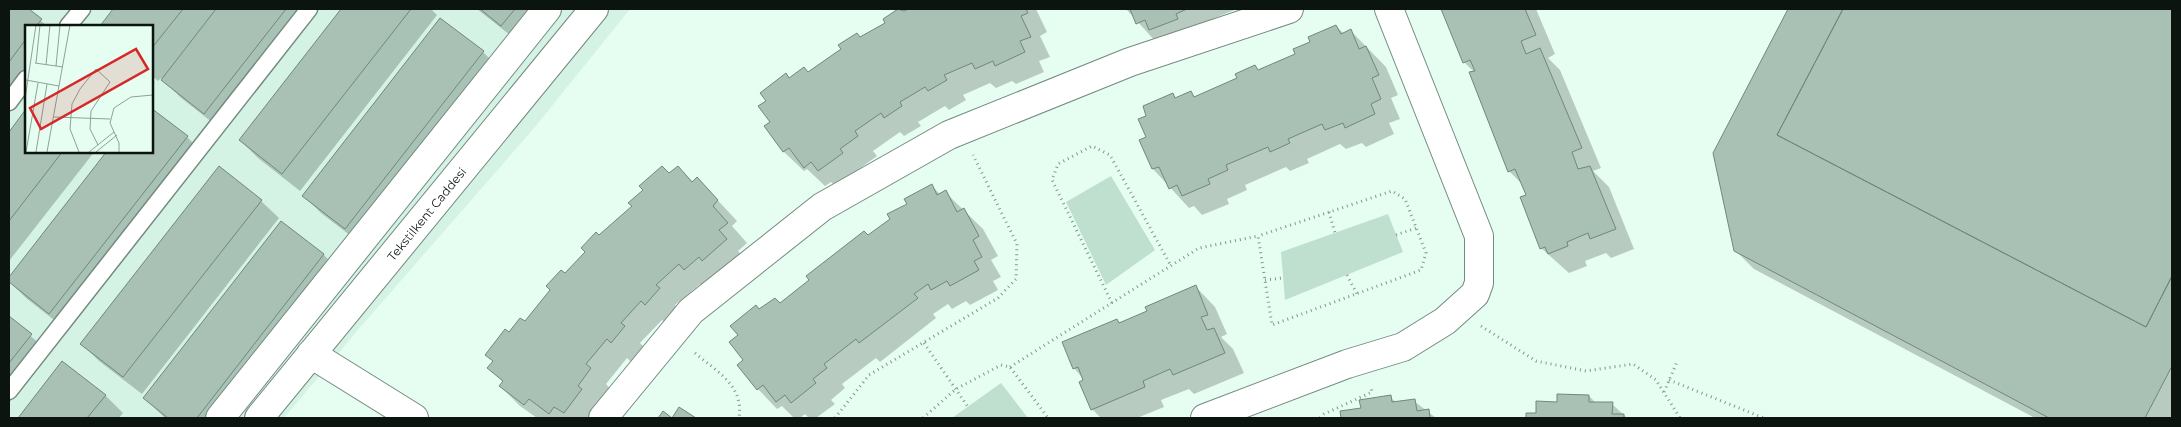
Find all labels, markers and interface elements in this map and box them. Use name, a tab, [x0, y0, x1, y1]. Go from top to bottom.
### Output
inset map	[25, 25, 152, 152]
street label: Tekstilkent Caddesi	[384, 164, 469, 263]

